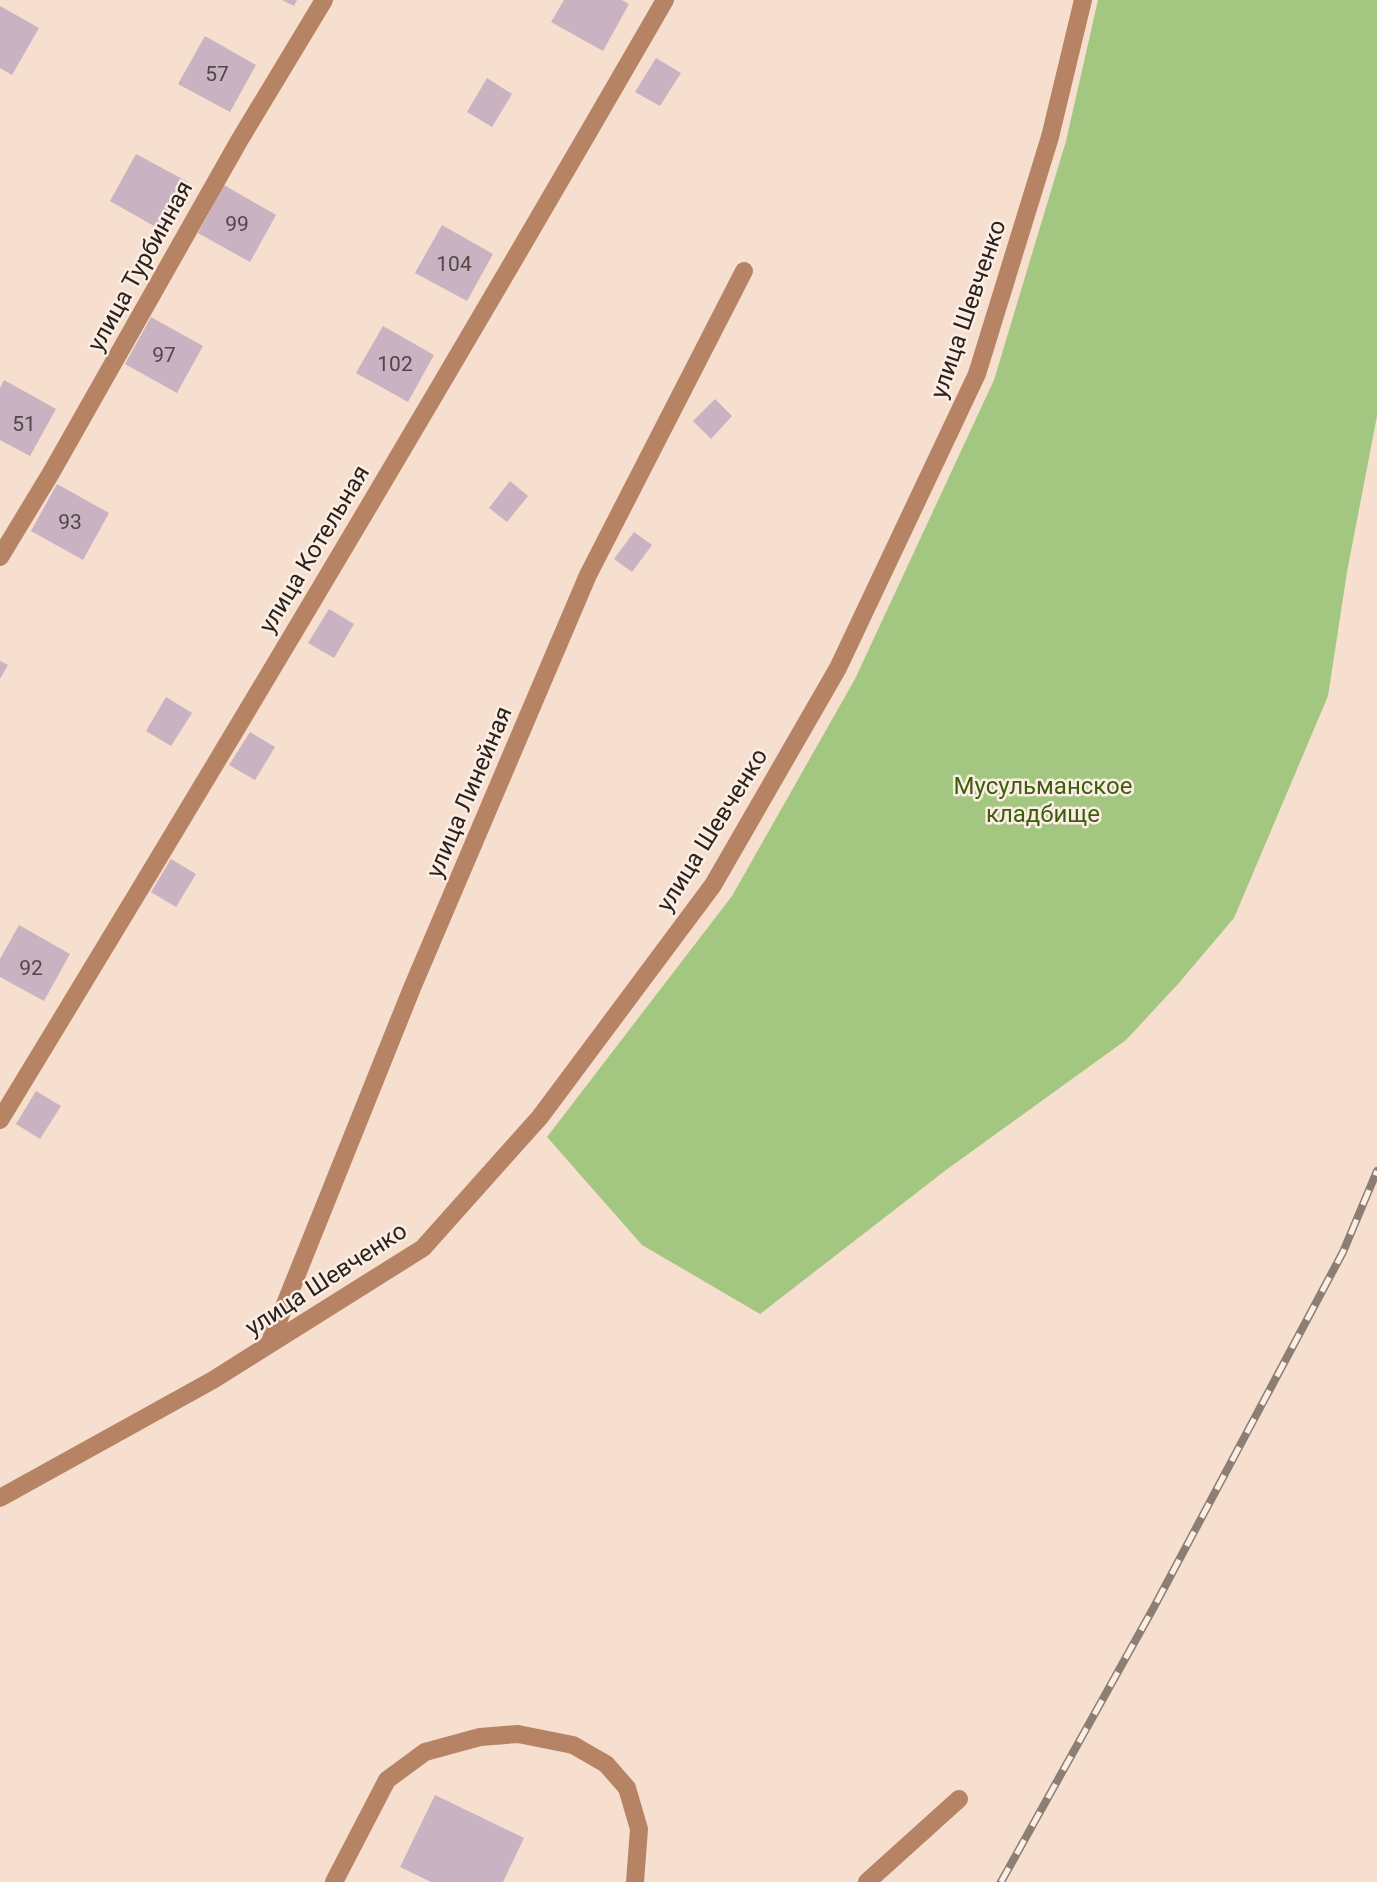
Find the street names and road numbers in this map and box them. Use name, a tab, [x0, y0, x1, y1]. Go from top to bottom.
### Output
street label: улица Турбинная	[82, 176, 198, 356]
street label: улица Шевченко	[924, 216, 1012, 402]
street label: улица Котельная	[253, 460, 375, 638]
street label: улица Линейная	[420, 702, 518, 882]
street label: улица Шевченко	[651, 743, 773, 917]
street label: улица Шевченко	[240, 1216, 412, 1342]

